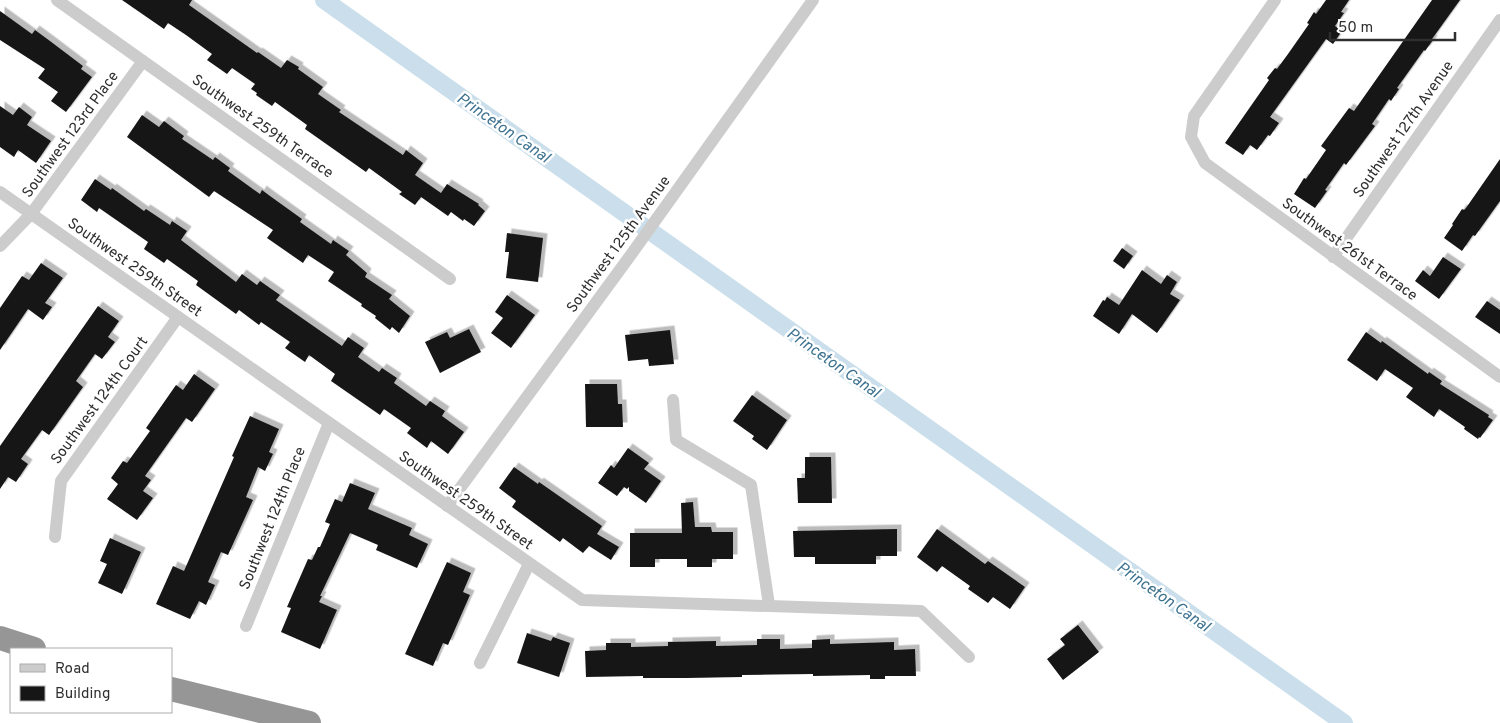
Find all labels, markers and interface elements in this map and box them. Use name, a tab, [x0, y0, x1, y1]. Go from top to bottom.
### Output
scale bar	[1330, 10, 1455, 42]
text: 50 m	[1338, 19, 1373, 38]
street label: Southwest 127th Avenue	[1350, 58, 1459, 202]
street label: Southwest 123rd Place	[19, 68, 124, 202]
street label: Southwest 259th Terrace	[188, 71, 337, 183]
water label: Princeton Canal	[452, 89, 554, 169]
street label: Southwest 125th Avenue	[563, 173, 675, 317]
street label: Southwest 261st Terrace	[1277, 195, 1421, 306]
street label: Southwest 259th Street	[63, 215, 205, 322]
water label: Princeton Canal	[782, 324, 884, 404]
street label: Southwest 124th Court	[47, 333, 153, 469]
street label: Southwest 124th Place	[236, 444, 311, 593]
street label: Southwest 259th Street	[394, 448, 536, 555]
water label: Princeton Canal	[1112, 558, 1214, 638]
legend	[10, 648, 172, 713]
text: Road	[55, 660, 90, 679]
text: Building	[55, 685, 110, 704]

